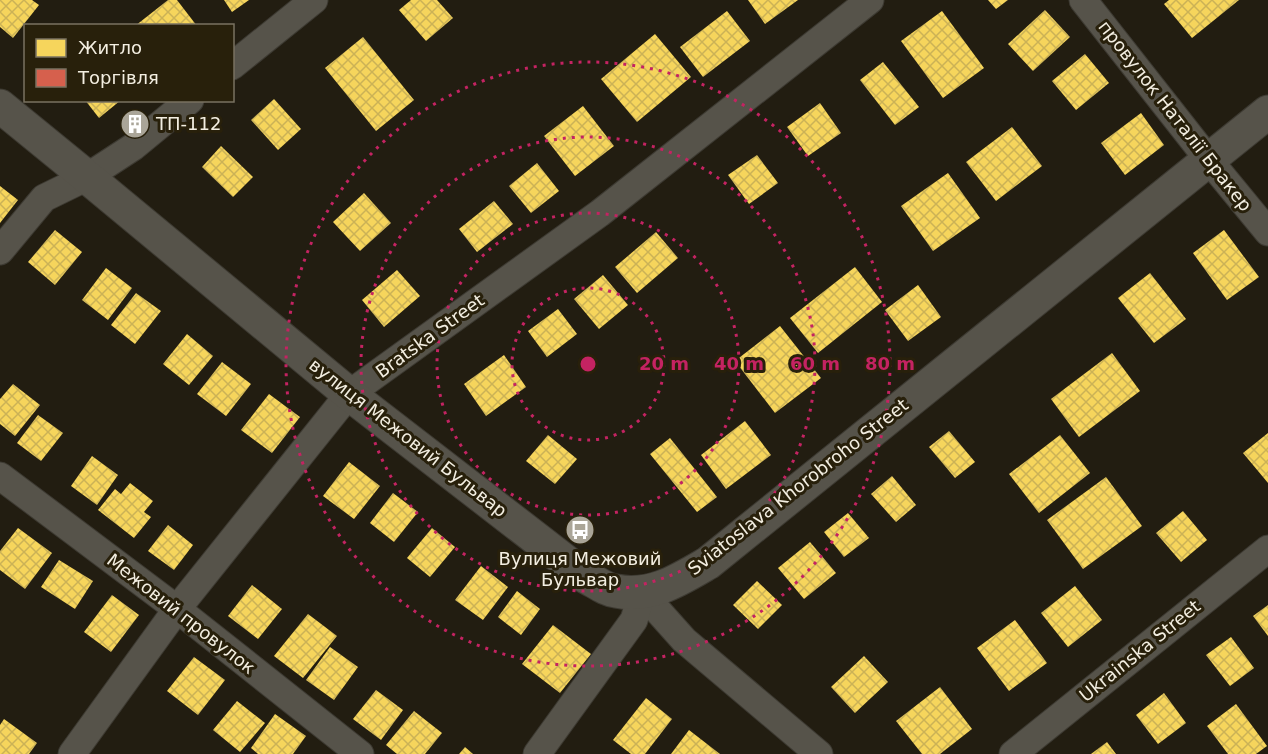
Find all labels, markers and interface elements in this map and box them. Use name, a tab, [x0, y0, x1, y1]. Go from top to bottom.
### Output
street label: провулок Наталії Бракер	[1094, 16, 1256, 215]
legend	[24, 24, 234, 102]
text: Житло	[78, 37, 142, 58]
text: Торгівля	[77, 67, 159, 88]
building icon: ТП-112	[119, 108, 151, 140]
place label: ТП-112	[155, 113, 221, 134]
street label: Bratska Street	[371, 289, 488, 382]
text: 20 m	[639, 353, 689, 374]
text: 40 m	[714, 353, 764, 374]
text: 60 m	[790, 353, 840, 374]
text: 80 m	[865, 353, 915, 374]
street label: вулиця Межовий Бульвар	[305, 354, 511, 521]
centre of rings	[578, 354, 598, 374]
street label: Sviatoslava Khorobroho Street	[683, 394, 912, 579]
bus stop icon: Вулиця Межовий Бульвар	[564, 514, 596, 546]
place label: Вулиця Межовий Бульвар	[499, 548, 661, 590]
street label: Межовий провулок	[103, 549, 260, 678]
street label: Ukrainska Street	[1075, 595, 1204, 706]

